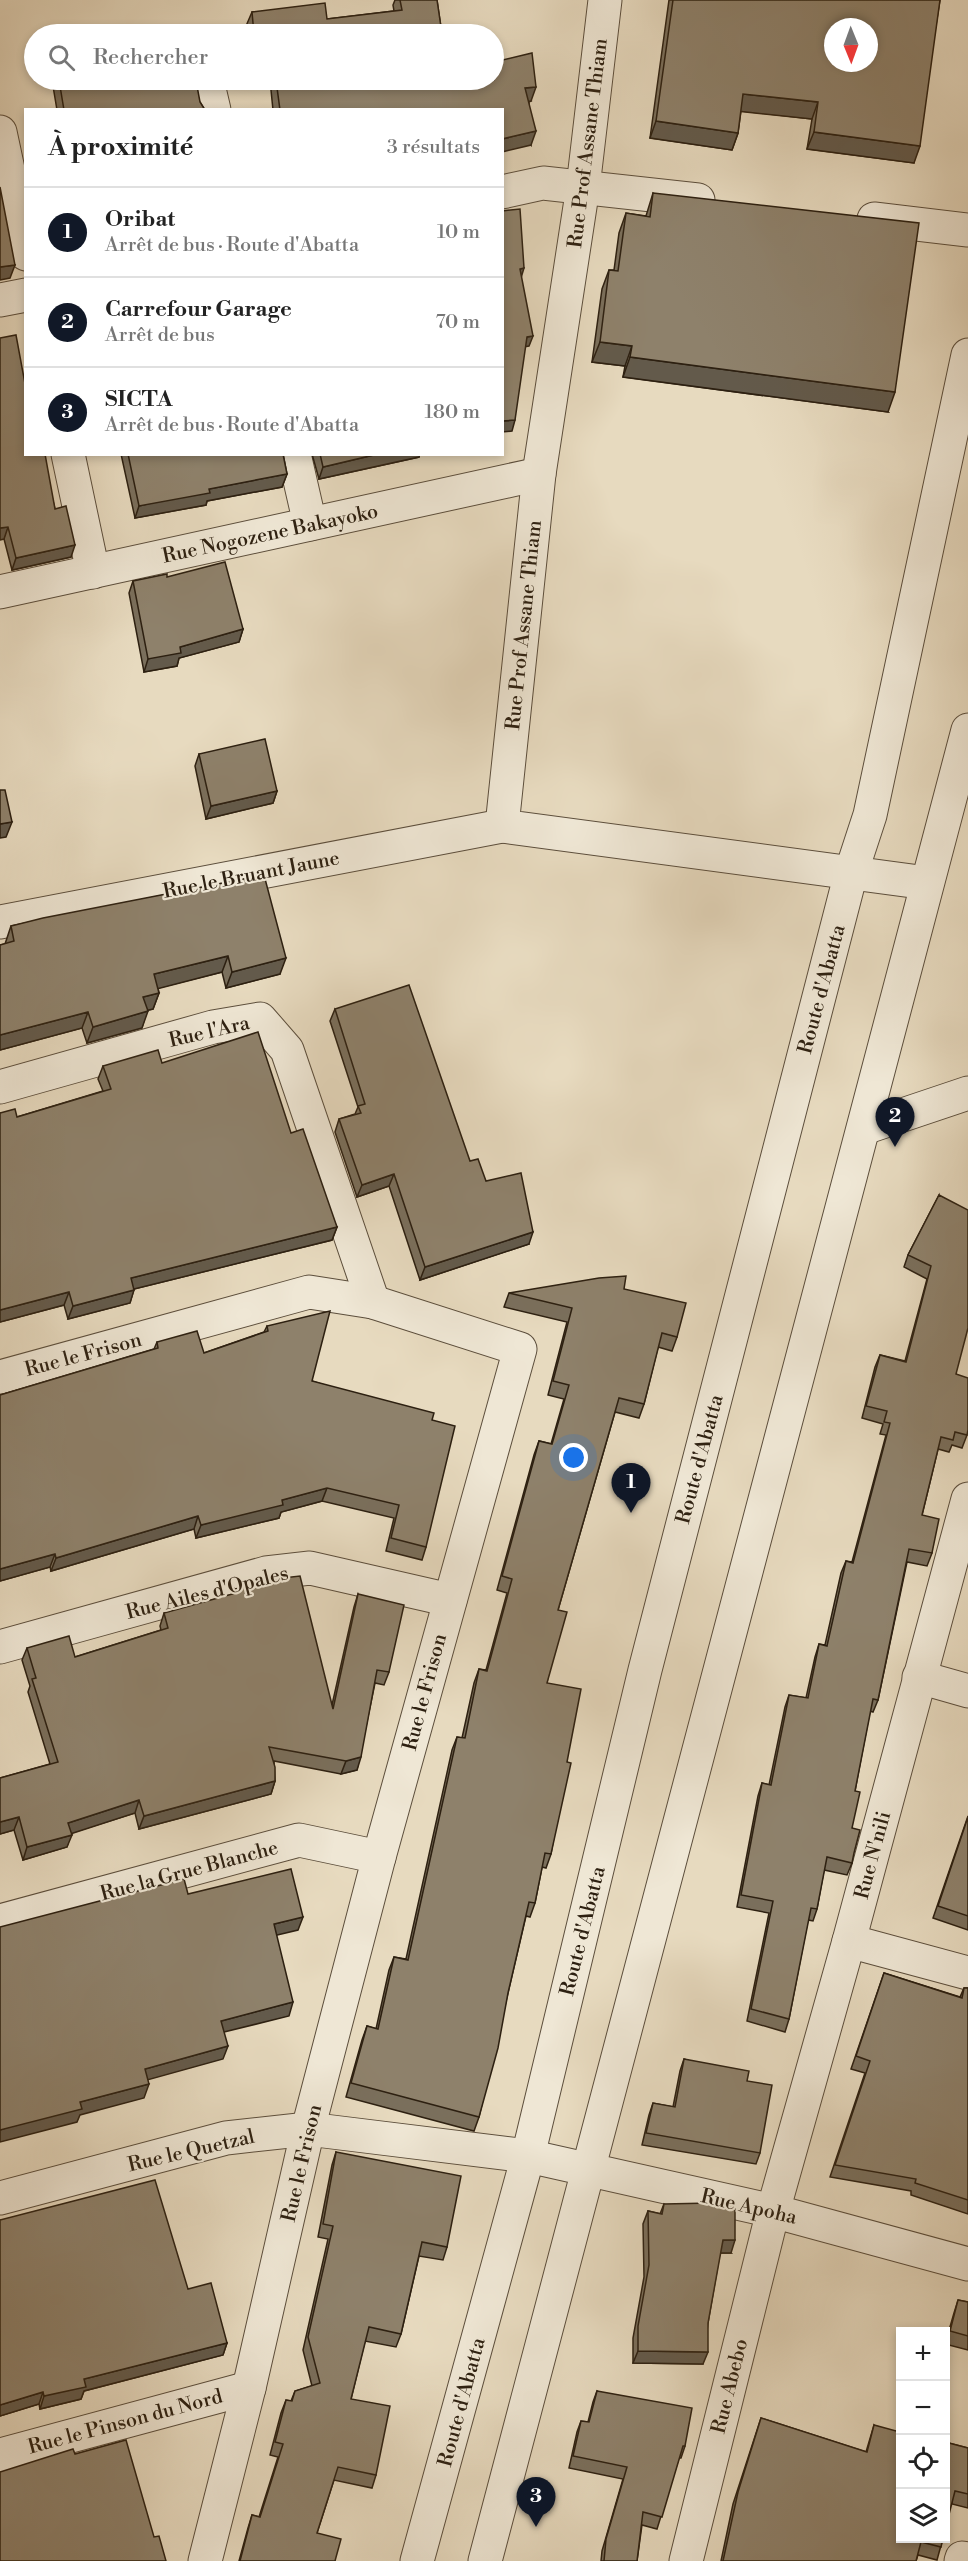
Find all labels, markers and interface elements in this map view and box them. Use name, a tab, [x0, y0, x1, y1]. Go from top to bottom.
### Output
north arrow	[824, 18, 878, 72]
search box	[24, 24, 504, 90]
street label: Rue Prof Assane Thiam	[563, 36, 614, 250]
icon: search	[45, 41, 78, 74]
text: Rechercher	[93, 44, 208, 71]
text: À proximité	[48, 131, 193, 163]
text: 3 résultats	[387, 135, 480, 160]
text: Oribat	[105, 206, 175, 233]
text: 1	[63, 220, 72, 245]
text: 10 m	[437, 220, 480, 245]
text: Arrêt de bus · Route d'Abatta	[105, 233, 359, 258]
text: Carrefour Garage	[105, 296, 292, 323]
text: 2	[61, 310, 74, 335]
text: 70 m	[436, 310, 480, 335]
text: Arrêt de bus	[105, 323, 215, 348]
text: SICTA	[105, 386, 173, 413]
text: 3	[61, 400, 74, 425]
text: 180 m	[425, 400, 480, 425]
text: Arrêt de bus · Route d'Abatta	[105, 413, 359, 438]
street label: Rue Nogozene Bakayoko	[160, 499, 380, 570]
street label: Rue Prof Assane Thiam	[501, 518, 548, 731]
street label: Rue le Bruant Jaune	[161, 846, 342, 905]
street label: Route d'Abatta	[793, 921, 852, 1057]
street label: Rue l'Ara	[166, 1011, 253, 1054]
pin: 2	[876, 1098, 914, 1147]
street label: Rue le Frison	[22, 1328, 145, 1383]
street label: Route d'Abatta	[671, 1391, 730, 1527]
your location	[559, 1443, 588, 1472]
pin: 1	[612, 1464, 650, 1513]
street label: Rue Ailes d'Opales	[124, 1561, 291, 1626]
street label: Rue le Frison	[398, 1631, 453, 1754]
street label: Rue N'nili	[850, 1808, 897, 1902]
street label: Rue la Grue Blanche	[98, 1836, 281, 1907]
street label: Route d'Abatta	[555, 1863, 612, 1999]
street label: Rue le Frison	[277, 2102, 328, 2225]
street label: Rue le Quetzal	[125, 2125, 257, 2178]
street label: Rue Apoha	[698, 2184, 800, 2231]
map controls	[896, 2327, 950, 2543]
button: +	[896, 2327, 950, 2381]
street label: Route d'Abatta	[433, 2334, 492, 2470]
street label: Rue Abebo	[707, 2336, 754, 2436]
button: −	[896, 2381, 950, 2435]
street label: Rue le Pinson du Nord	[25, 2384, 226, 2460]
button: locate	[896, 2435, 950, 2489]
pin: 3	[516, 2478, 556, 2527]
button: layers	[896, 2489, 950, 2543]

